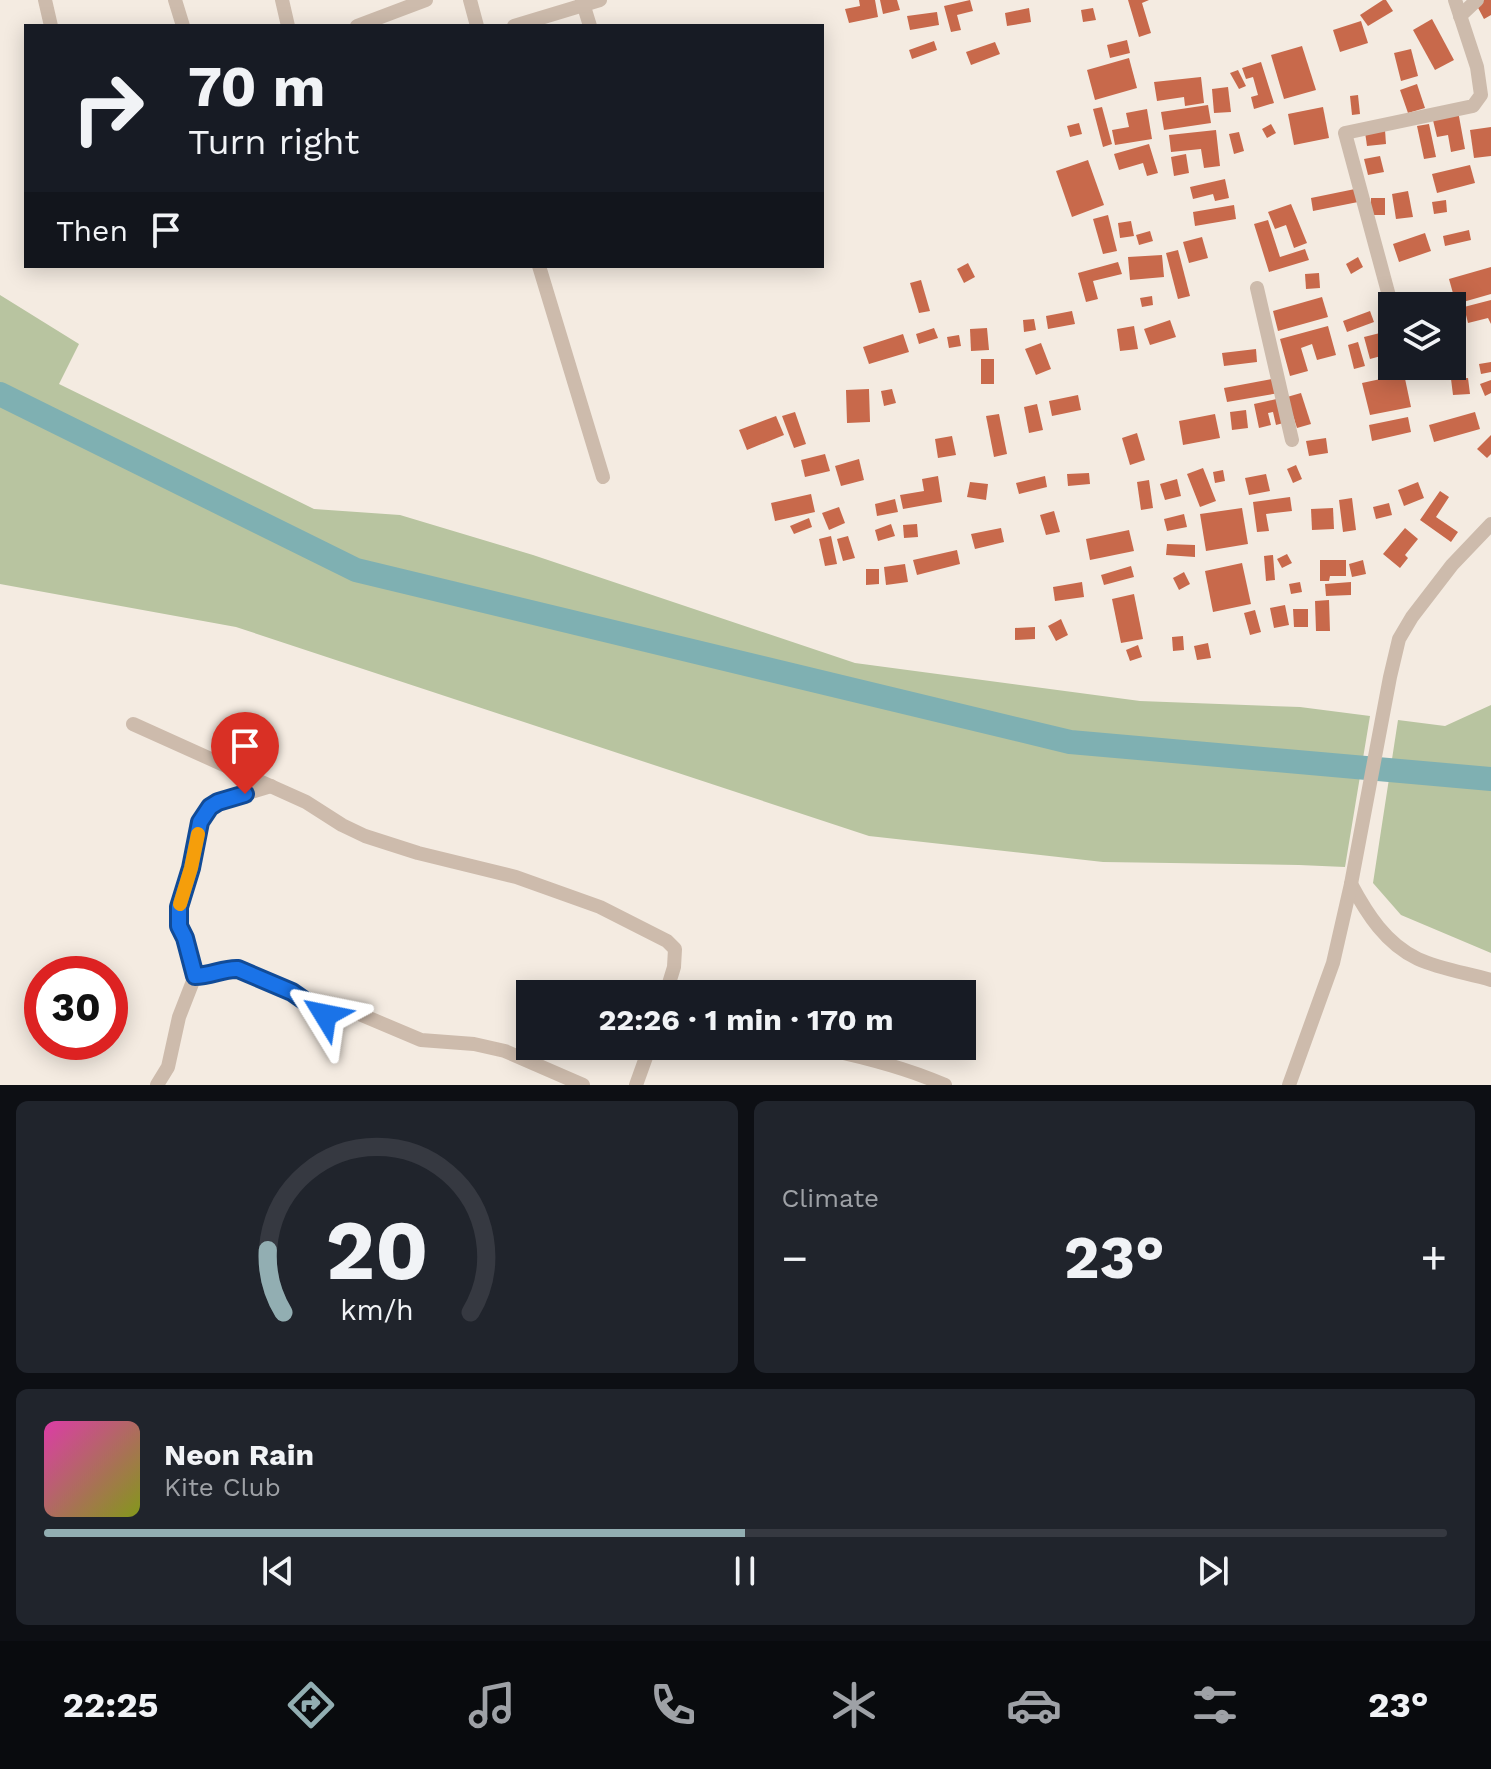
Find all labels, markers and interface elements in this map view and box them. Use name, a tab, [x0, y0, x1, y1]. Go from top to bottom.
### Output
text: 70 m	[188, 54, 325, 120]
icon: right	[56, 56, 160, 160]
text: Turn right	[188, 121, 359, 163]
icon: arrive	[144, 208, 188, 252]
text: Then	[56, 213, 128, 248]
map controls	[1378, 292, 1466, 380]
button: layers	[1378, 292, 1466, 380]
pin	[211, 712, 279, 794]
icon: arrive	[223, 724, 267, 768]
speed limit sign: 30	[24, 956, 128, 1060]
position arrow	[283, 973, 367, 1057]
text: 22:26 · 1 min · 170 m	[598, 1002, 894, 1037]
text: Climate	[782, 1183, 879, 1213]
text: 20	[325, 1202, 428, 1299]
text: 23°	[1064, 1222, 1165, 1293]
text: −	[782, 1232, 808, 1284]
text: +	[1420, 1232, 1447, 1284]
text: km/h	[340, 1293, 414, 1327]
text: Neon Rain	[164, 1437, 314, 1472]
text: Kite Club	[164, 1472, 281, 1502]
icon: previous	[256, 1549, 300, 1593]
icon: pause	[723, 1549, 767, 1593]
icon: next	[1191, 1549, 1235, 1593]
icon: directions	[283, 1677, 339, 1733]
icon: music	[464, 1677, 520, 1733]
icon: phone	[645, 1677, 701, 1733]
icon: climate	[826, 1677, 882, 1733]
icon: car	[1006, 1677, 1062, 1733]
icon: filters	[1187, 1677, 1243, 1733]
text: 22:25	[62, 1684, 159, 1726]
text: 23°	[1368, 1684, 1429, 1726]

